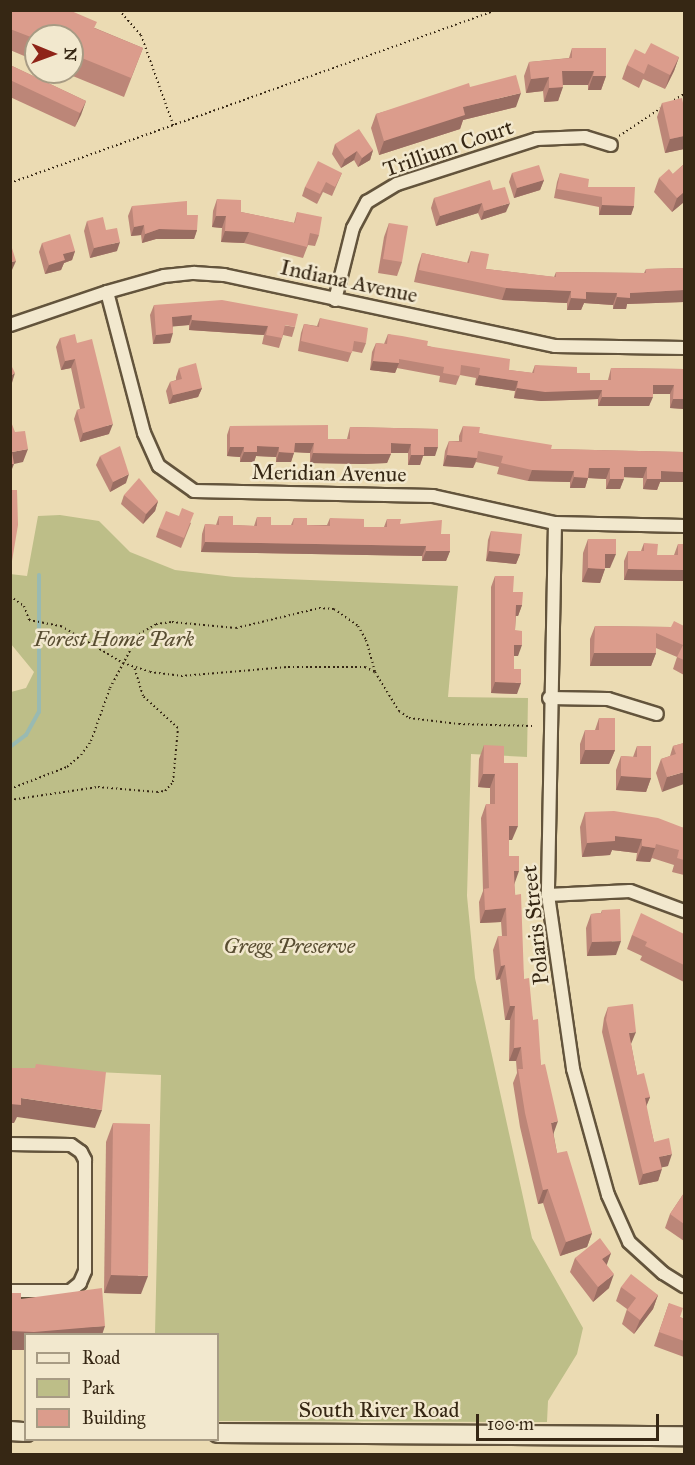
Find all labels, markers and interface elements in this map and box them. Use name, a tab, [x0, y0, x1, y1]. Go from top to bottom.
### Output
north arrow	[24, 24, 84, 84]
text: N	[61, 47, 80, 61]
street label: Trillium Court	[380, 113, 516, 183]
street label: Indiana Avenue	[278, 254, 420, 308]
street label: Meridian Avenue	[251, 458, 407, 488]
park label: Forest Home Park	[34, 626, 194, 652]
street label: Polaris Street	[516, 864, 554, 986]
park label: Gregg Preserve	[223, 933, 355, 959]
legend	[24, 1333, 219, 1441]
text: Road	[82, 1347, 120, 1369]
text: Park	[82, 1377, 115, 1399]
street label: South River Road	[299, 1397, 459, 1423]
scale bar	[479, 1402, 662, 1440]
text: Building	[82, 1407, 145, 1429]
text: 100 m	[487, 1413, 534, 1435]

